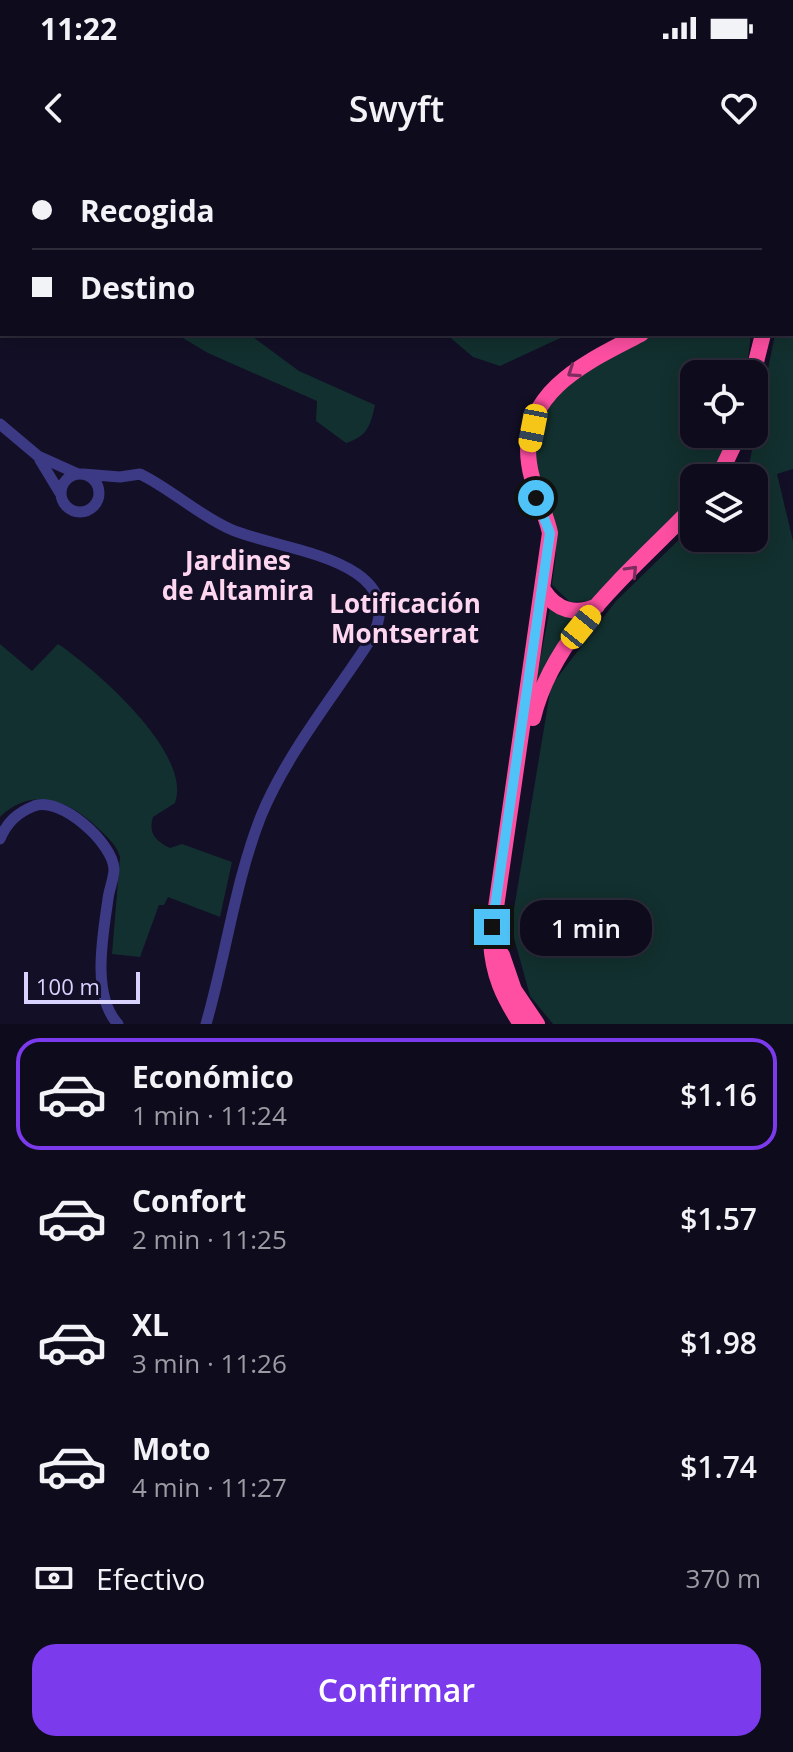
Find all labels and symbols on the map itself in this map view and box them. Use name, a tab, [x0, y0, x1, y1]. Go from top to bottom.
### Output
one-way arrow	[568, 362, 582, 377]
car	[517, 402, 549, 454]
route start	[518, 480, 554, 516]
district label: Jardines de Altamira	[162, 542, 314, 608]
one-way arrow	[622, 566, 637, 580]
district label: Lotificación Montserrat	[329, 585, 481, 651]
car	[557, 601, 605, 653]
callout: 1 min	[520, 899, 652, 955]
route end	[474, 909, 510, 945]
scale bar	[24, 968, 140, 1004]

